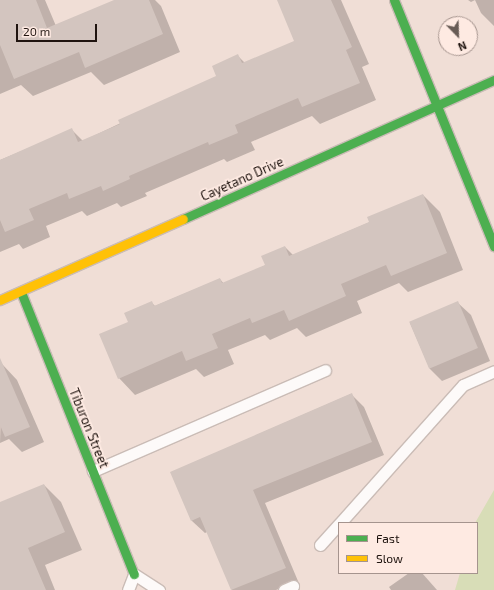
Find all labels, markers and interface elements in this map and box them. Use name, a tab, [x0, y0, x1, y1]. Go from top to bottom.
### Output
scale bar	[18, 16, 99, 42]
north arrow	[438, 16, 478, 56]
text: 20 m	[23, 24, 50, 38]
text: N	[456, 39, 469, 54]
street label: Cayetano Drive	[198, 154, 286, 204]
street label: Tiburon Street	[66, 386, 112, 470]
legend	[338, 522, 478, 574]
text: Fast	[376, 531, 399, 545]
text: Slow	[376, 551, 403, 565]

